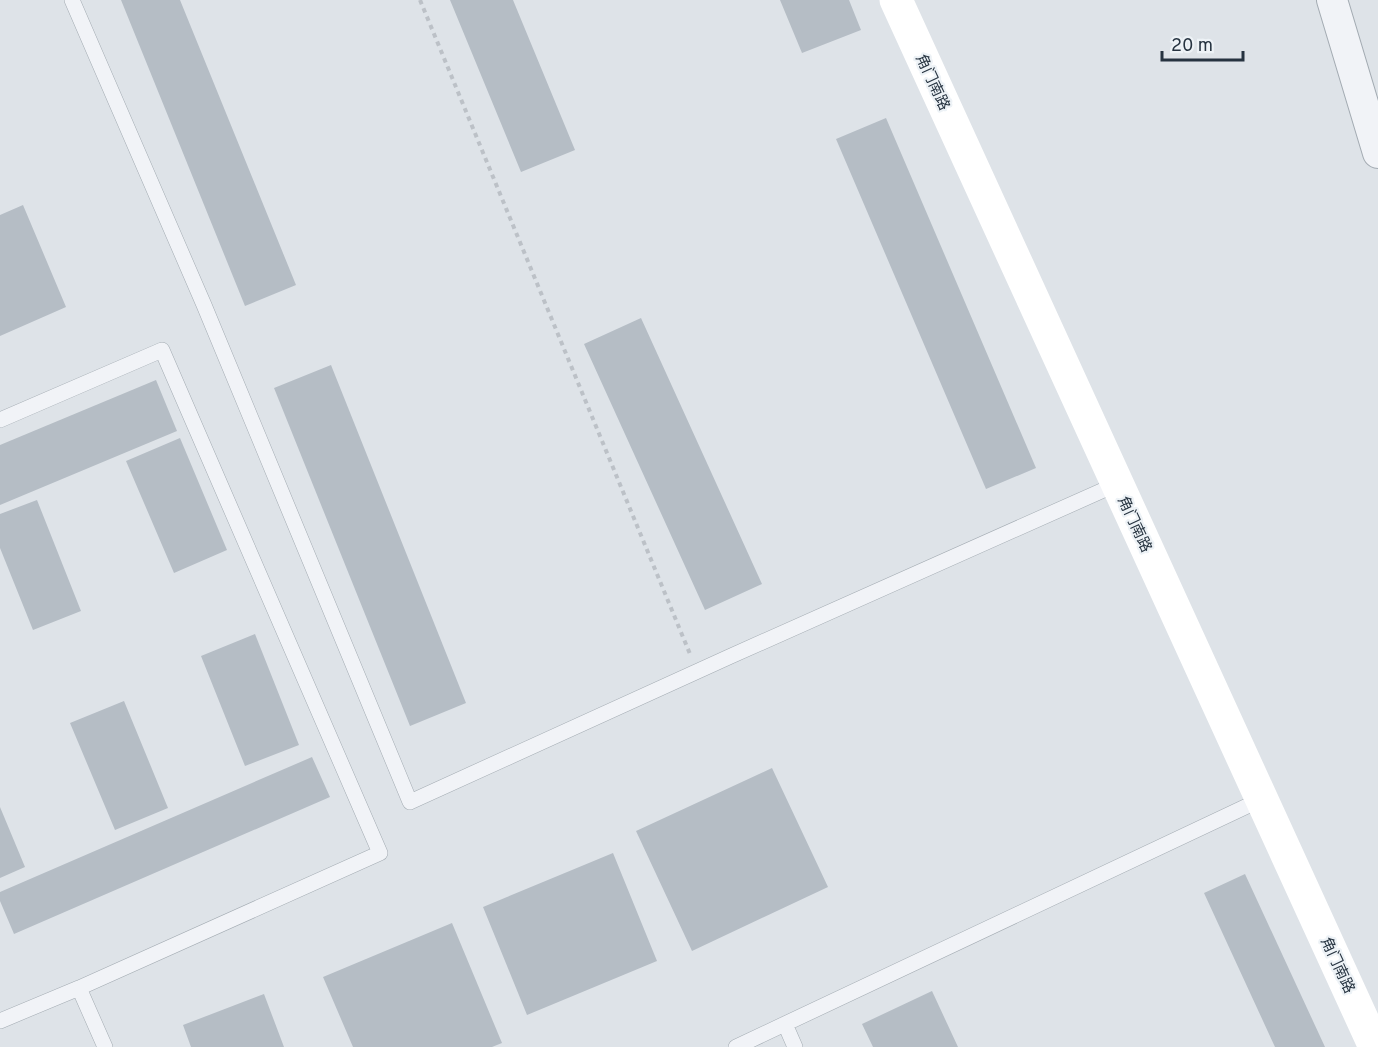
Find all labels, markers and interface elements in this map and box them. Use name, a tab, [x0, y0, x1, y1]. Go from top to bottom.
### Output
scale bar	[1162, 24, 1243, 62]
text: 20 m	[1171, 35, 1213, 58]
street label: 角门南路	[910, 51, 954, 114]
street label: 角门南路	[1112, 493, 1156, 556]
street label: 角门南路	[1315, 934, 1359, 997]

